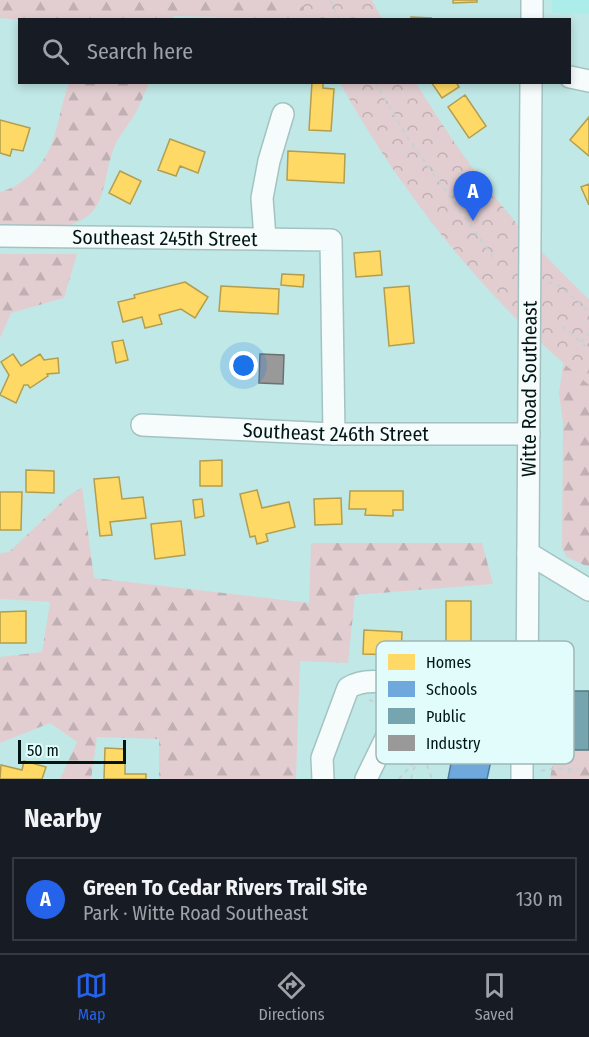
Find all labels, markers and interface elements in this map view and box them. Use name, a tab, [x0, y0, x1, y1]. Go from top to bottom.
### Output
search box	[18, 18, 571, 84]
icon: search	[39, 35, 72, 68]
text: Search here	[87, 38, 193, 65]
pin: A	[454, 172, 492, 221]
street label: Southeast 245th Street	[72, 225, 258, 251]
street label: Witte Road Southeast	[516, 300, 542, 477]
your location	[229, 351, 258, 380]
street label: Southeast 246th Street	[242, 418, 429, 446]
legend	[376, 641, 574, 764]
text: Homes	[426, 653, 471, 672]
text: Schools	[426, 680, 477, 699]
text: Public	[426, 707, 466, 726]
text: Industry	[426, 734, 481, 753]
scale bar	[18, 737, 126, 764]
text: 50 m	[27, 741, 59, 760]
text: Nearby	[24, 803, 101, 834]
text: Green To Cedar Rivers Trail Site	[83, 874, 367, 901]
text: A	[40, 887, 51, 911]
text: 130 m	[516, 887, 563, 911]
text: Park · Witte Road Southeast	[83, 901, 308, 925]
tab: Map	[75, 969, 108, 1024]
tab: Directions	[258, 969, 325, 1024]
tab: Saved	[475, 969, 514, 1024]

